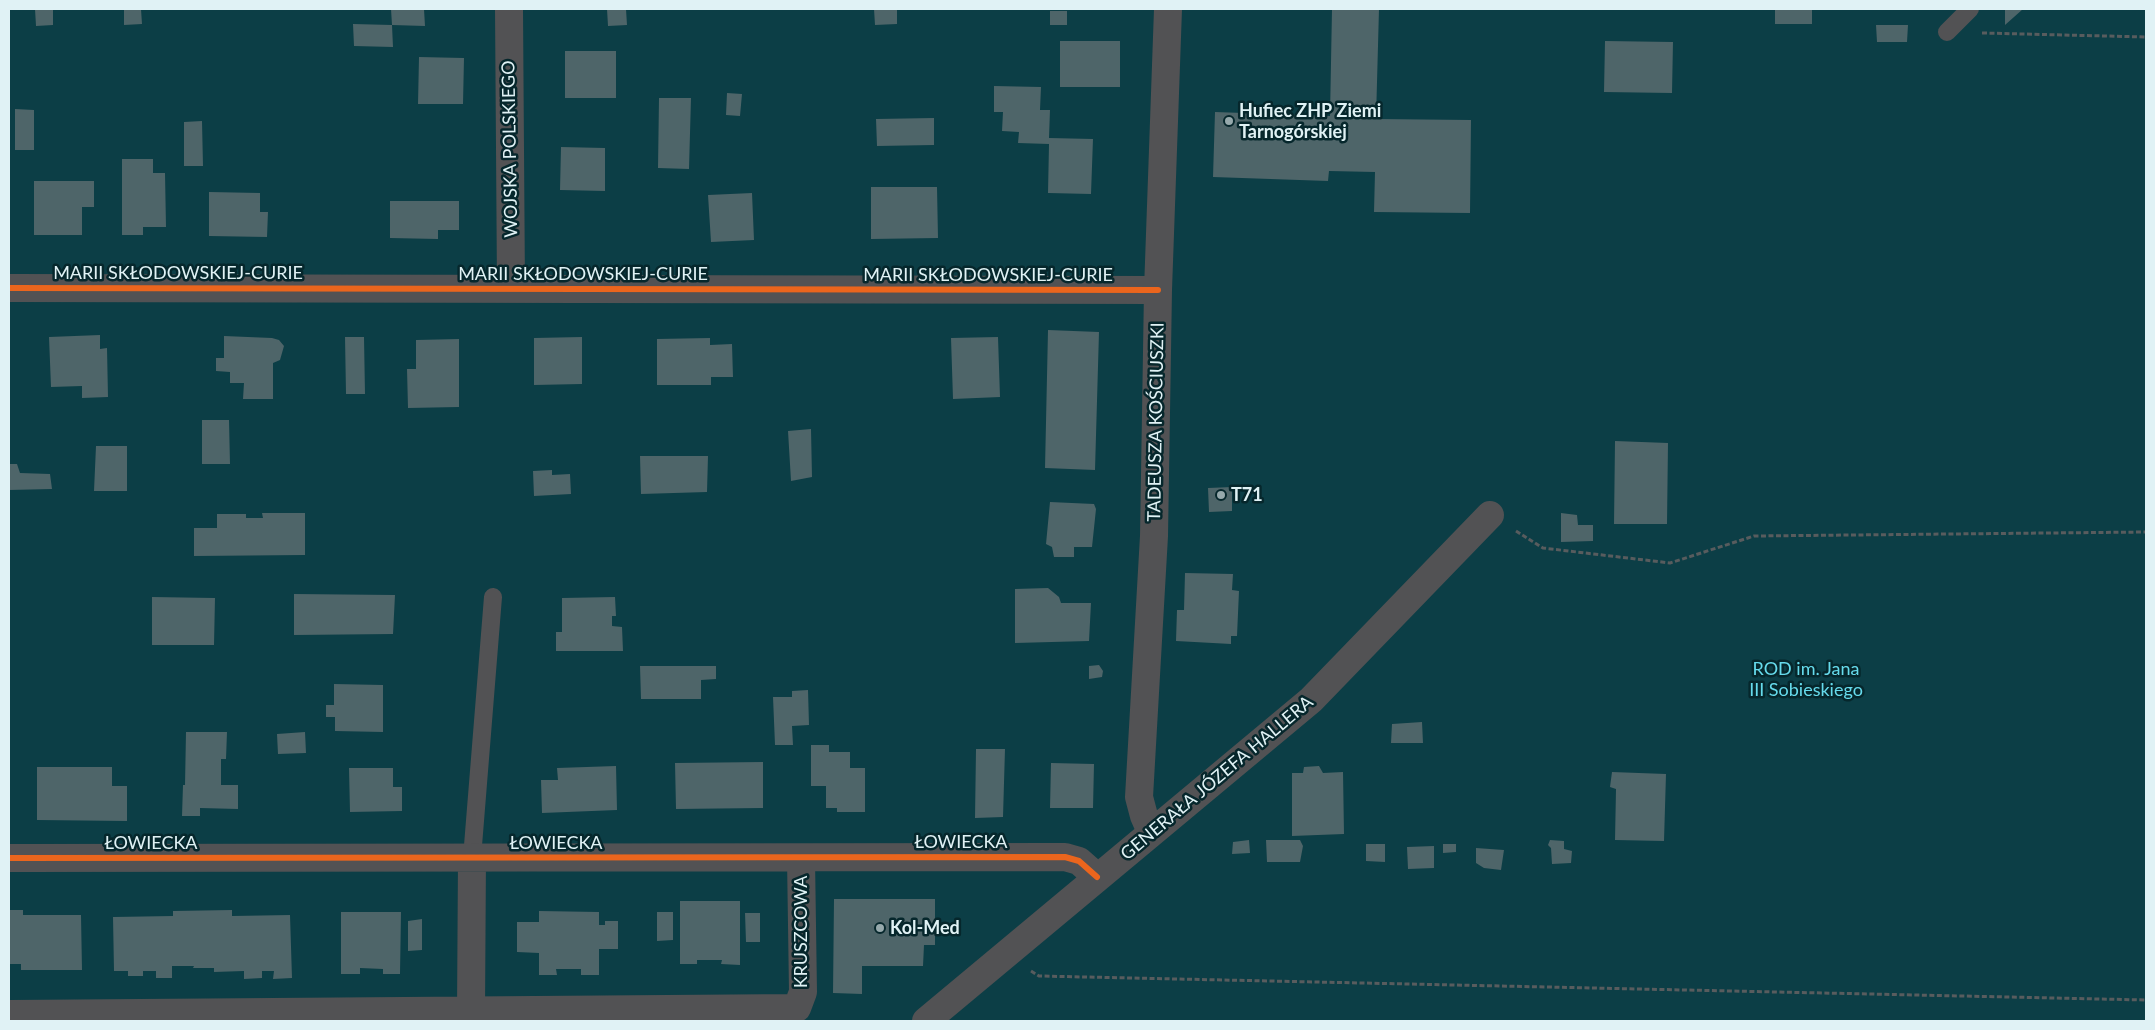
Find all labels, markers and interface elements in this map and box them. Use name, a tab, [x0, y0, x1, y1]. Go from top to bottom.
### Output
street label: WOJSKA POLSKIEGO	[498, 60, 522, 238]
place label: Hufiec ZHP Ziemi Tarnogórskiej	[1239, 100, 1381, 142]
marker: Hufiec ZHP Ziemi Tarnogórskiej	[1223, 115, 1235, 127]
street label: MARII SKŁODOWSKIEJ-CURIE	[53, 262, 303, 284]
street label: MARII SKŁODOWSKIEJ-CURIE	[458, 263, 708, 285]
street label: MARII SKŁODOWSKIEJ-CURIE	[863, 264, 1113, 286]
street label: TADEUSZA KOŚCIUSZKI	[1143, 322, 1169, 522]
place label: T71	[1231, 484, 1263, 506]
marker: T71	[1215, 489, 1227, 501]
park label: ROD im. Jana III Sobieskiego	[1749, 658, 1863, 701]
street label: GENERAŁA JÓZEFA HALLERA	[1116, 691, 1318, 865]
street label: ŁOWIECKA	[914, 831, 1008, 853]
street label: ŁOWIECKA	[104, 832, 198, 854]
street label: ŁOWIECKA	[509, 832, 603, 854]
street label: KRUSZCOWA	[790, 876, 812, 988]
place label: Kol-Med	[890, 917, 960, 939]
marker: Kol-Med	[874, 922, 886, 934]

